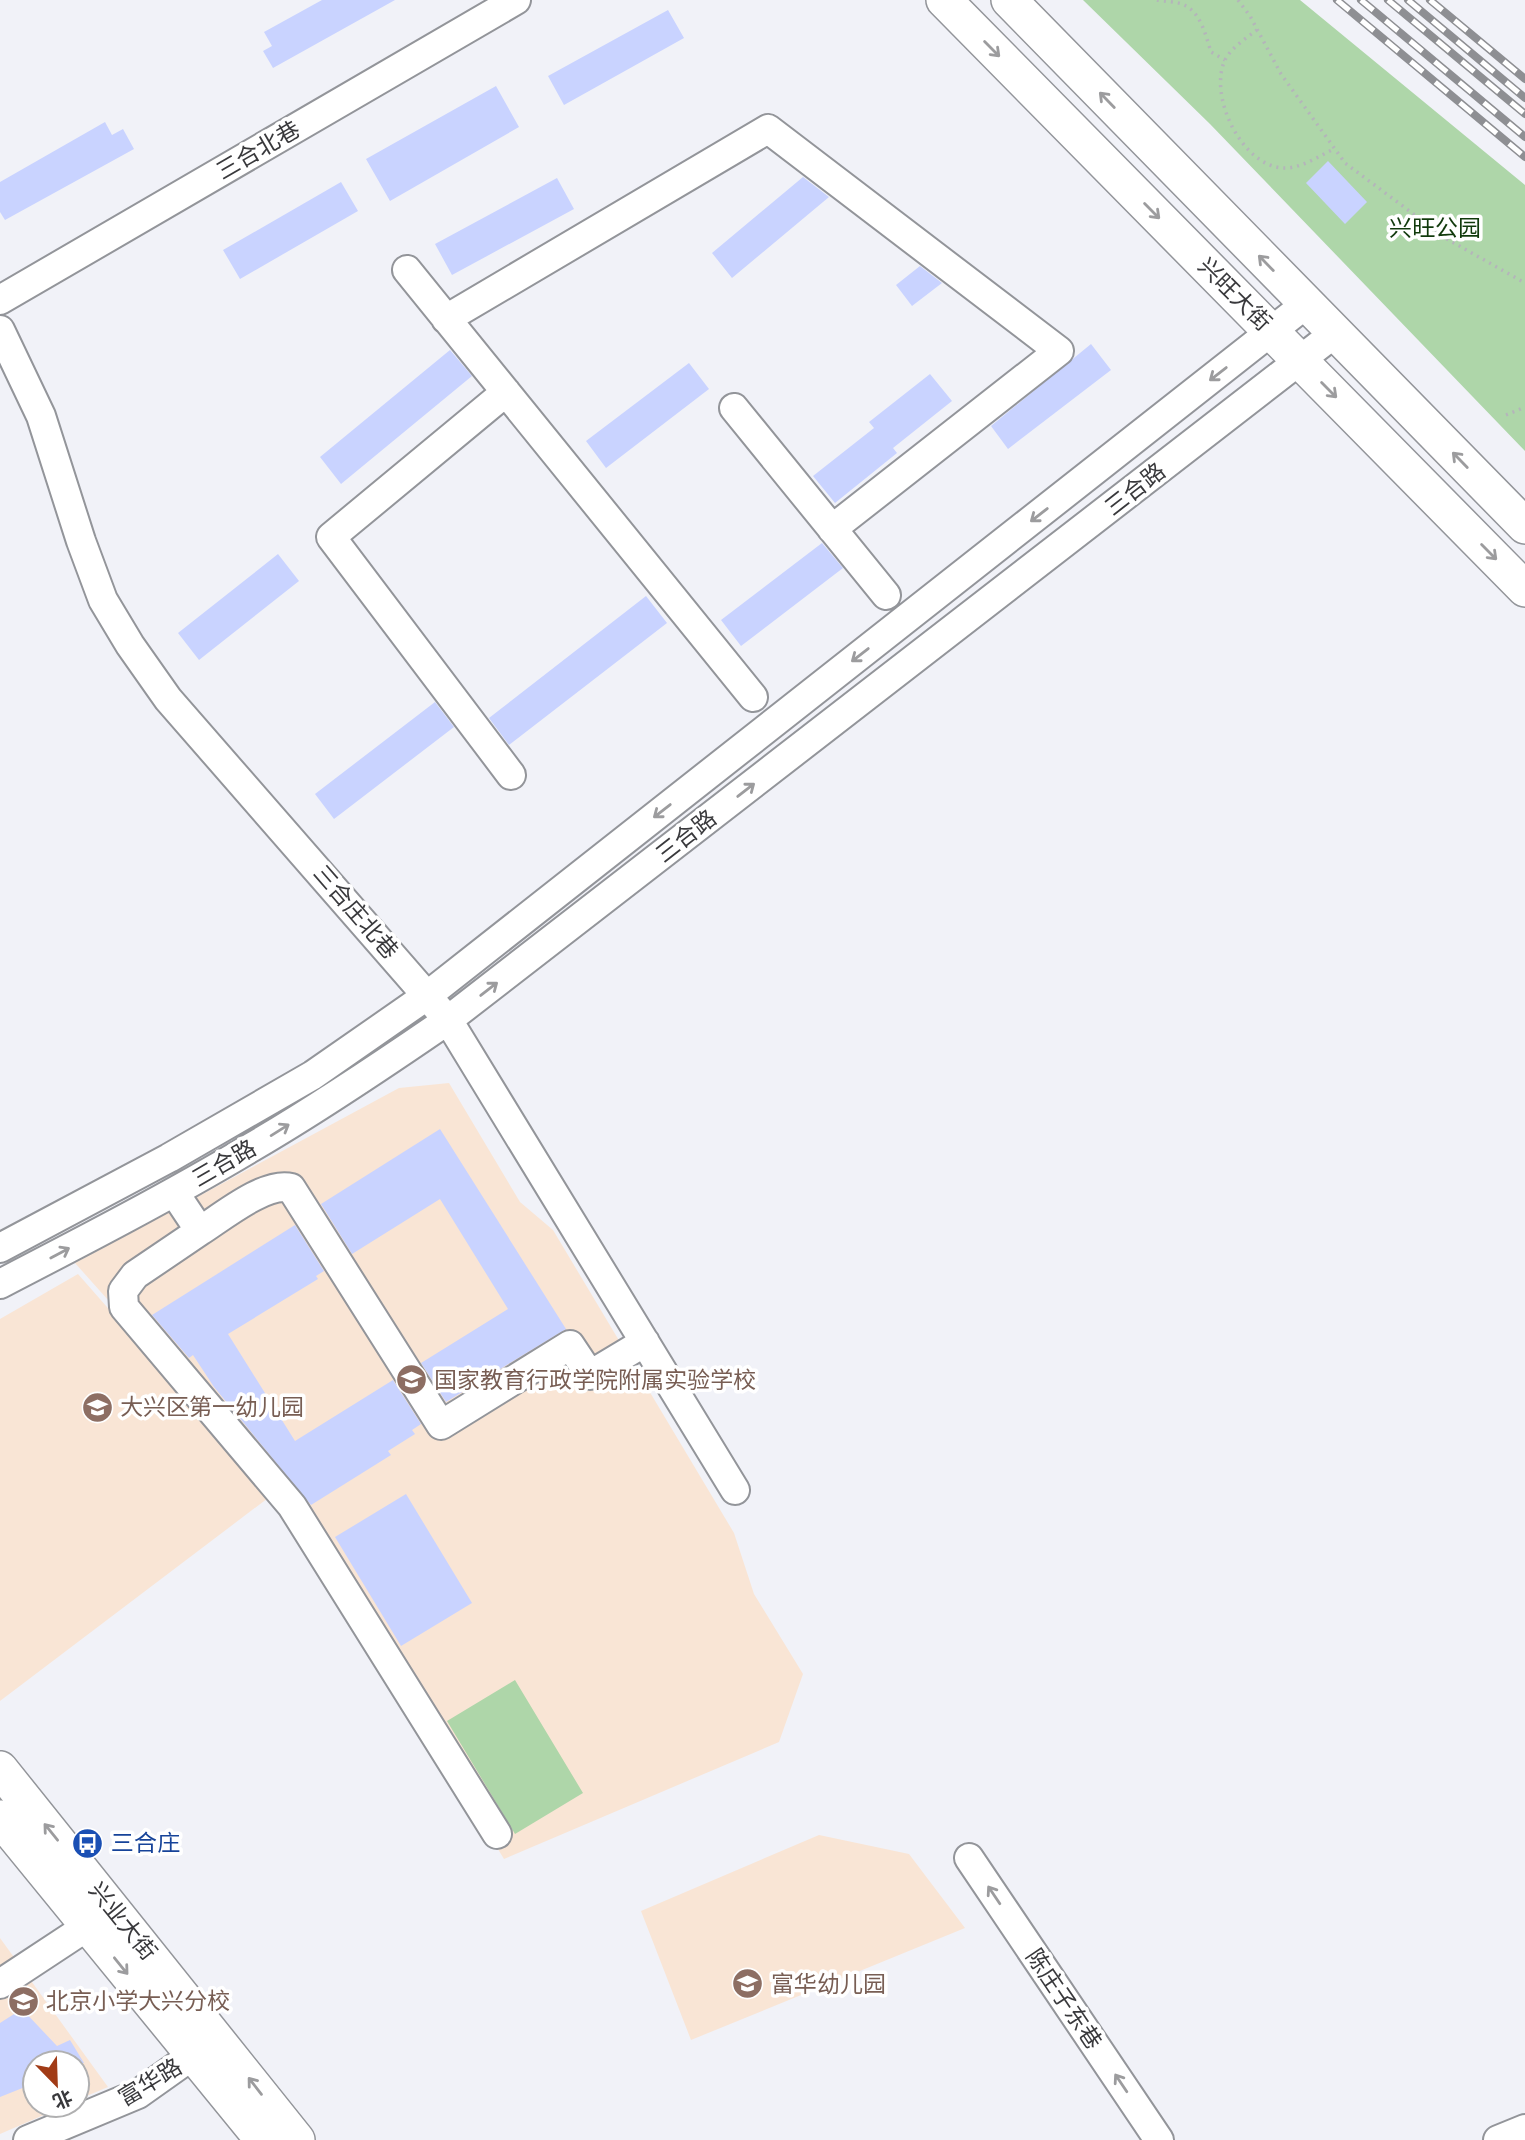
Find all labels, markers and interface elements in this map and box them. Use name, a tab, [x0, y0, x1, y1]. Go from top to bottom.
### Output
one-way arrow	[983, 40, 1000, 57]
one-way arrow	[1099, 92, 1116, 109]
street label: 三合北巷	[212, 116, 305, 186]
one-way arrow	[1143, 202, 1160, 219]
park label: 兴旺公园	[1389, 215, 1481, 243]
street label: 兴旺大街	[1192, 252, 1277, 337]
one-way arrow	[1258, 255, 1275, 272]
one-way arrow	[1210, 367, 1228, 382]
one-way arrow	[1320, 381, 1337, 398]
one-way arrow	[1452, 452, 1469, 469]
street label: 三合路	[1100, 458, 1171, 522]
one-way arrow	[1031, 507, 1049, 523]
one-way arrow	[1480, 543, 1497, 560]
one-way arrow	[852, 648, 870, 663]
one-way arrow	[737, 782, 755, 797]
one-way arrow	[653, 803, 672, 818]
street label: 三合路	[651, 805, 722, 869]
street label: 三合庄北巷	[307, 860, 404, 965]
one-way arrow	[479, 981, 497, 996]
one-way arrow	[270, 1123, 290, 1137]
street label: 三合路	[188, 1134, 261, 1193]
one-way arrow	[50, 1245, 70, 1259]
school or university icon: 国家教育行政学院附属实验学校	[394, 1363, 428, 1397]
place label: 国家教育行政学院附属实验学校	[434, 1367, 756, 1395]
school or university icon: 大兴区第一幼儿园	[80, 1390, 114, 1424]
place label: 大兴区第一幼儿园	[120, 1394, 304, 1422]
one-way arrow	[44, 1824, 59, 1842]
bus stop icon: 三合庄	[71, 1826, 105, 1860]
place label: 三合庄	[111, 1830, 180, 1858]
street label: 兴业大街	[82, 1877, 162, 1966]
one-way arrow	[986, 1885, 1000, 1905]
street label: 陈庄子东巷	[1019, 1944, 1107, 2055]
one-way arrow	[113, 1957, 128, 1975]
school or university icon: 富华幼儿园	[731, 1967, 765, 2001]
place label: 富华幼儿园	[771, 1971, 886, 1999]
school or university icon: 北京小学大兴分校	[6, 1984, 40, 2018]
place label: 北京小学大兴分校	[46, 1988, 230, 2016]
north arrow	[21, 2049, 91, 2119]
street label: 富华路	[114, 2053, 187, 2113]
one-way arrow	[1113, 2074, 1127, 2094]
one-way arrow	[247, 2078, 262, 2096]
text: 北	[49, 2084, 75, 2113]

